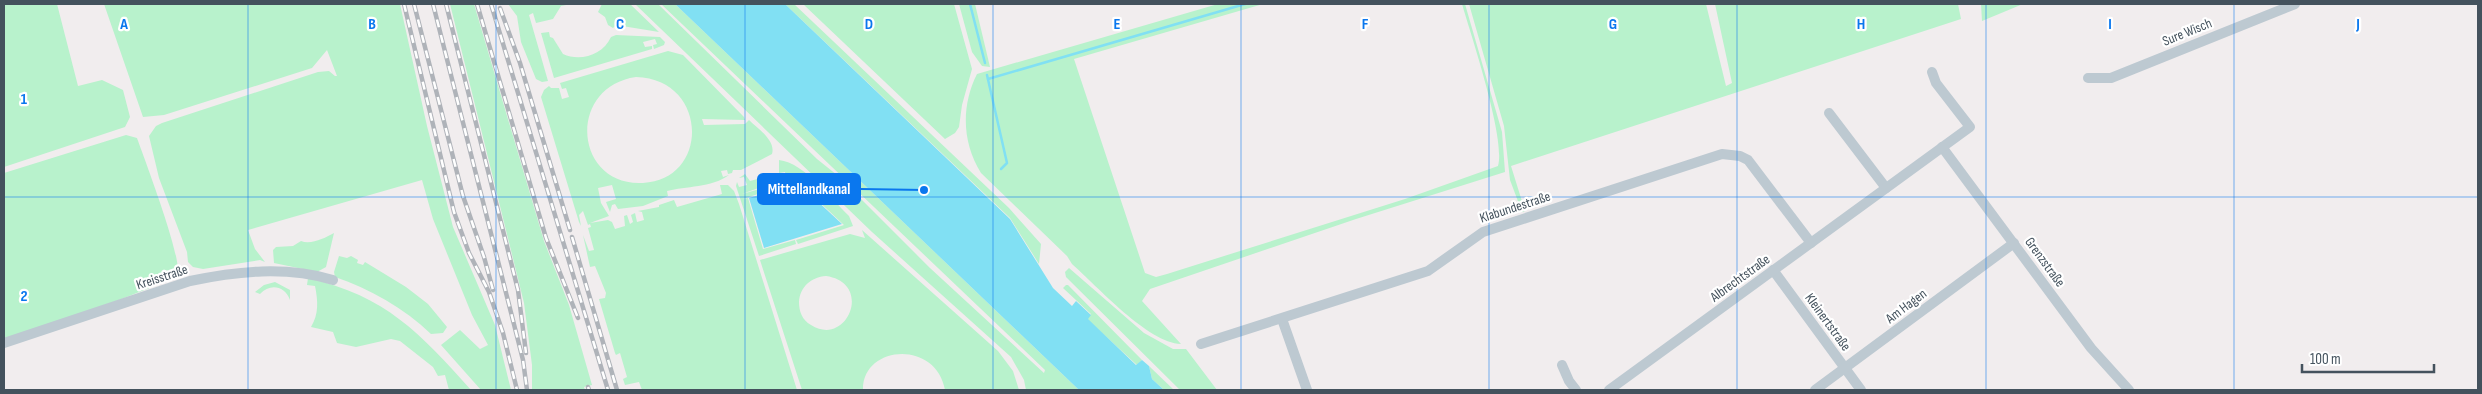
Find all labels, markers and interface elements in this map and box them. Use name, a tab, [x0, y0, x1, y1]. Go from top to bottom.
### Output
street label: Sure Wisch	[2160, 14, 2214, 50]
text: A	[119, 15, 128, 34]
text: B	[368, 15, 376, 34]
text: C	[616, 15, 624, 34]
text: D	[865, 15, 873, 34]
text: E	[1114, 15, 1121, 34]
text: F	[1362, 15, 1369, 34]
text: G	[1609, 15, 1617, 34]
text: H	[1857, 15, 1865, 34]
text: I	[2108, 15, 2112, 34]
text: J	[2355, 15, 2360, 34]
text: 1	[21, 90, 28, 109]
callout: Mittellandkanal	[758, 174, 860, 204]
text: Mittellandkanal	[768, 180, 850, 199]
street label: Klabundestraße	[1477, 188, 1553, 226]
street label: Grenzstraße	[2021, 234, 2069, 290]
street label: Albrechtstraße	[1706, 251, 1773, 306]
street label: Kreisstraße	[134, 261, 190, 293]
street label: Am Hagen	[1881, 285, 1930, 328]
text: 2	[20, 287, 28, 306]
street label: Kleinertstraße	[1801, 290, 1855, 354]
scale bar	[2302, 342, 2434, 374]
text: 100 m	[2310, 350, 2341, 369]

